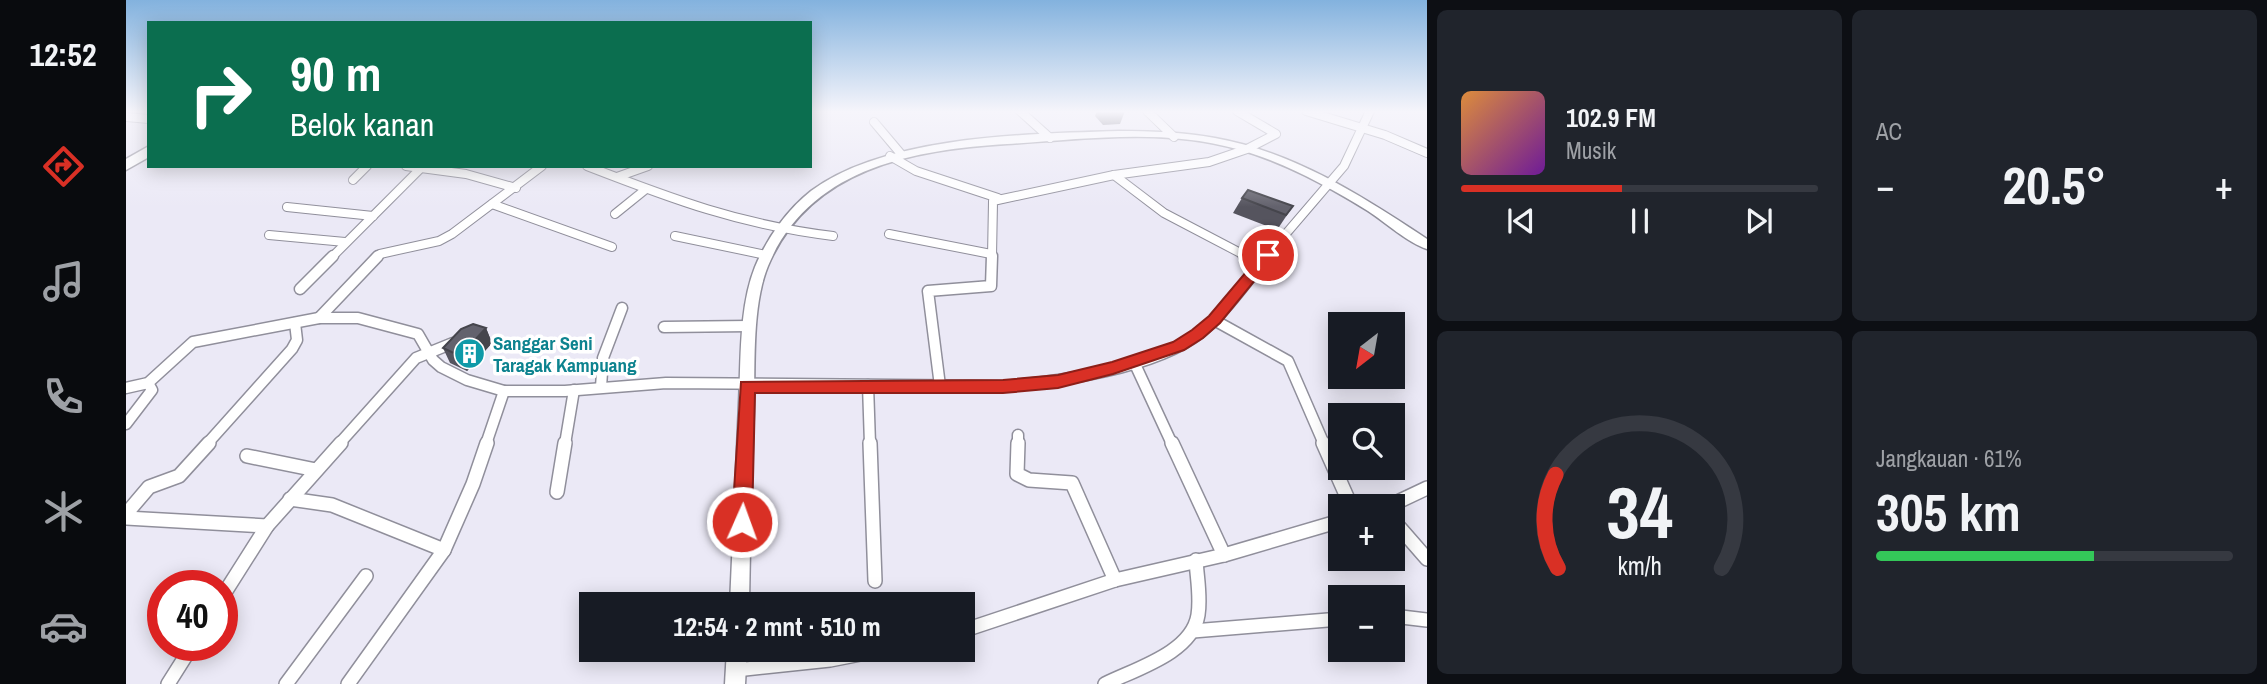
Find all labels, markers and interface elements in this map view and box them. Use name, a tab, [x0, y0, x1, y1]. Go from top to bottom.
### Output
text: 12:52	[29, 33, 97, 76]
text: 90 m	[290, 40, 382, 106]
icon: right	[175, 49, 266, 140]
text: 102.9 FM	[1566, 100, 1656, 135]
text: Belok kanan	[290, 103, 434, 146]
text: AC	[1876, 116, 1902, 147]
text: Musik	[1566, 135, 1616, 166]
icon: directions	[39, 142, 88, 191]
text: 20.5°	[2003, 150, 2106, 220]
text: −	[1876, 160, 1894, 211]
text: +	[2215, 160, 2233, 211]
icon: previous	[1502, 202, 1540, 240]
icon: pause	[1621, 202, 1659, 240]
icon: next	[1740, 202, 1778, 240]
pin	[1238, 225, 1298, 285]
icon: arrive	[1249, 236, 1287, 274]
icon: music	[39, 257, 88, 306]
north arrow	[1328, 312, 1405, 388]
map controls	[1328, 312, 1405, 662]
place label: Sanggar Seni Taragak Kampuang	[493, 330, 637, 378]
building icon: Sanggar Seni Taragak Kampuang	[453, 337, 487, 371]
icon: phone	[39, 372, 88, 421]
button: search	[1328, 403, 1405, 480]
text: Jangkauan · 61%	[1876, 443, 2022, 474]
text: 34	[1606, 464, 1673, 562]
text: 305 km	[1876, 477, 2021, 547]
position arrow	[705, 485, 779, 559]
icon: climate	[39, 487, 88, 536]
button: +	[1328, 494, 1405, 571]
text: km/h	[1617, 549, 1662, 583]
speed limit sign: 40	[147, 570, 238, 661]
button: −	[1328, 585, 1405, 662]
icon: car	[39, 602, 88, 651]
text: 12:54 · 2 mnt · 510 m	[673, 609, 881, 644]

